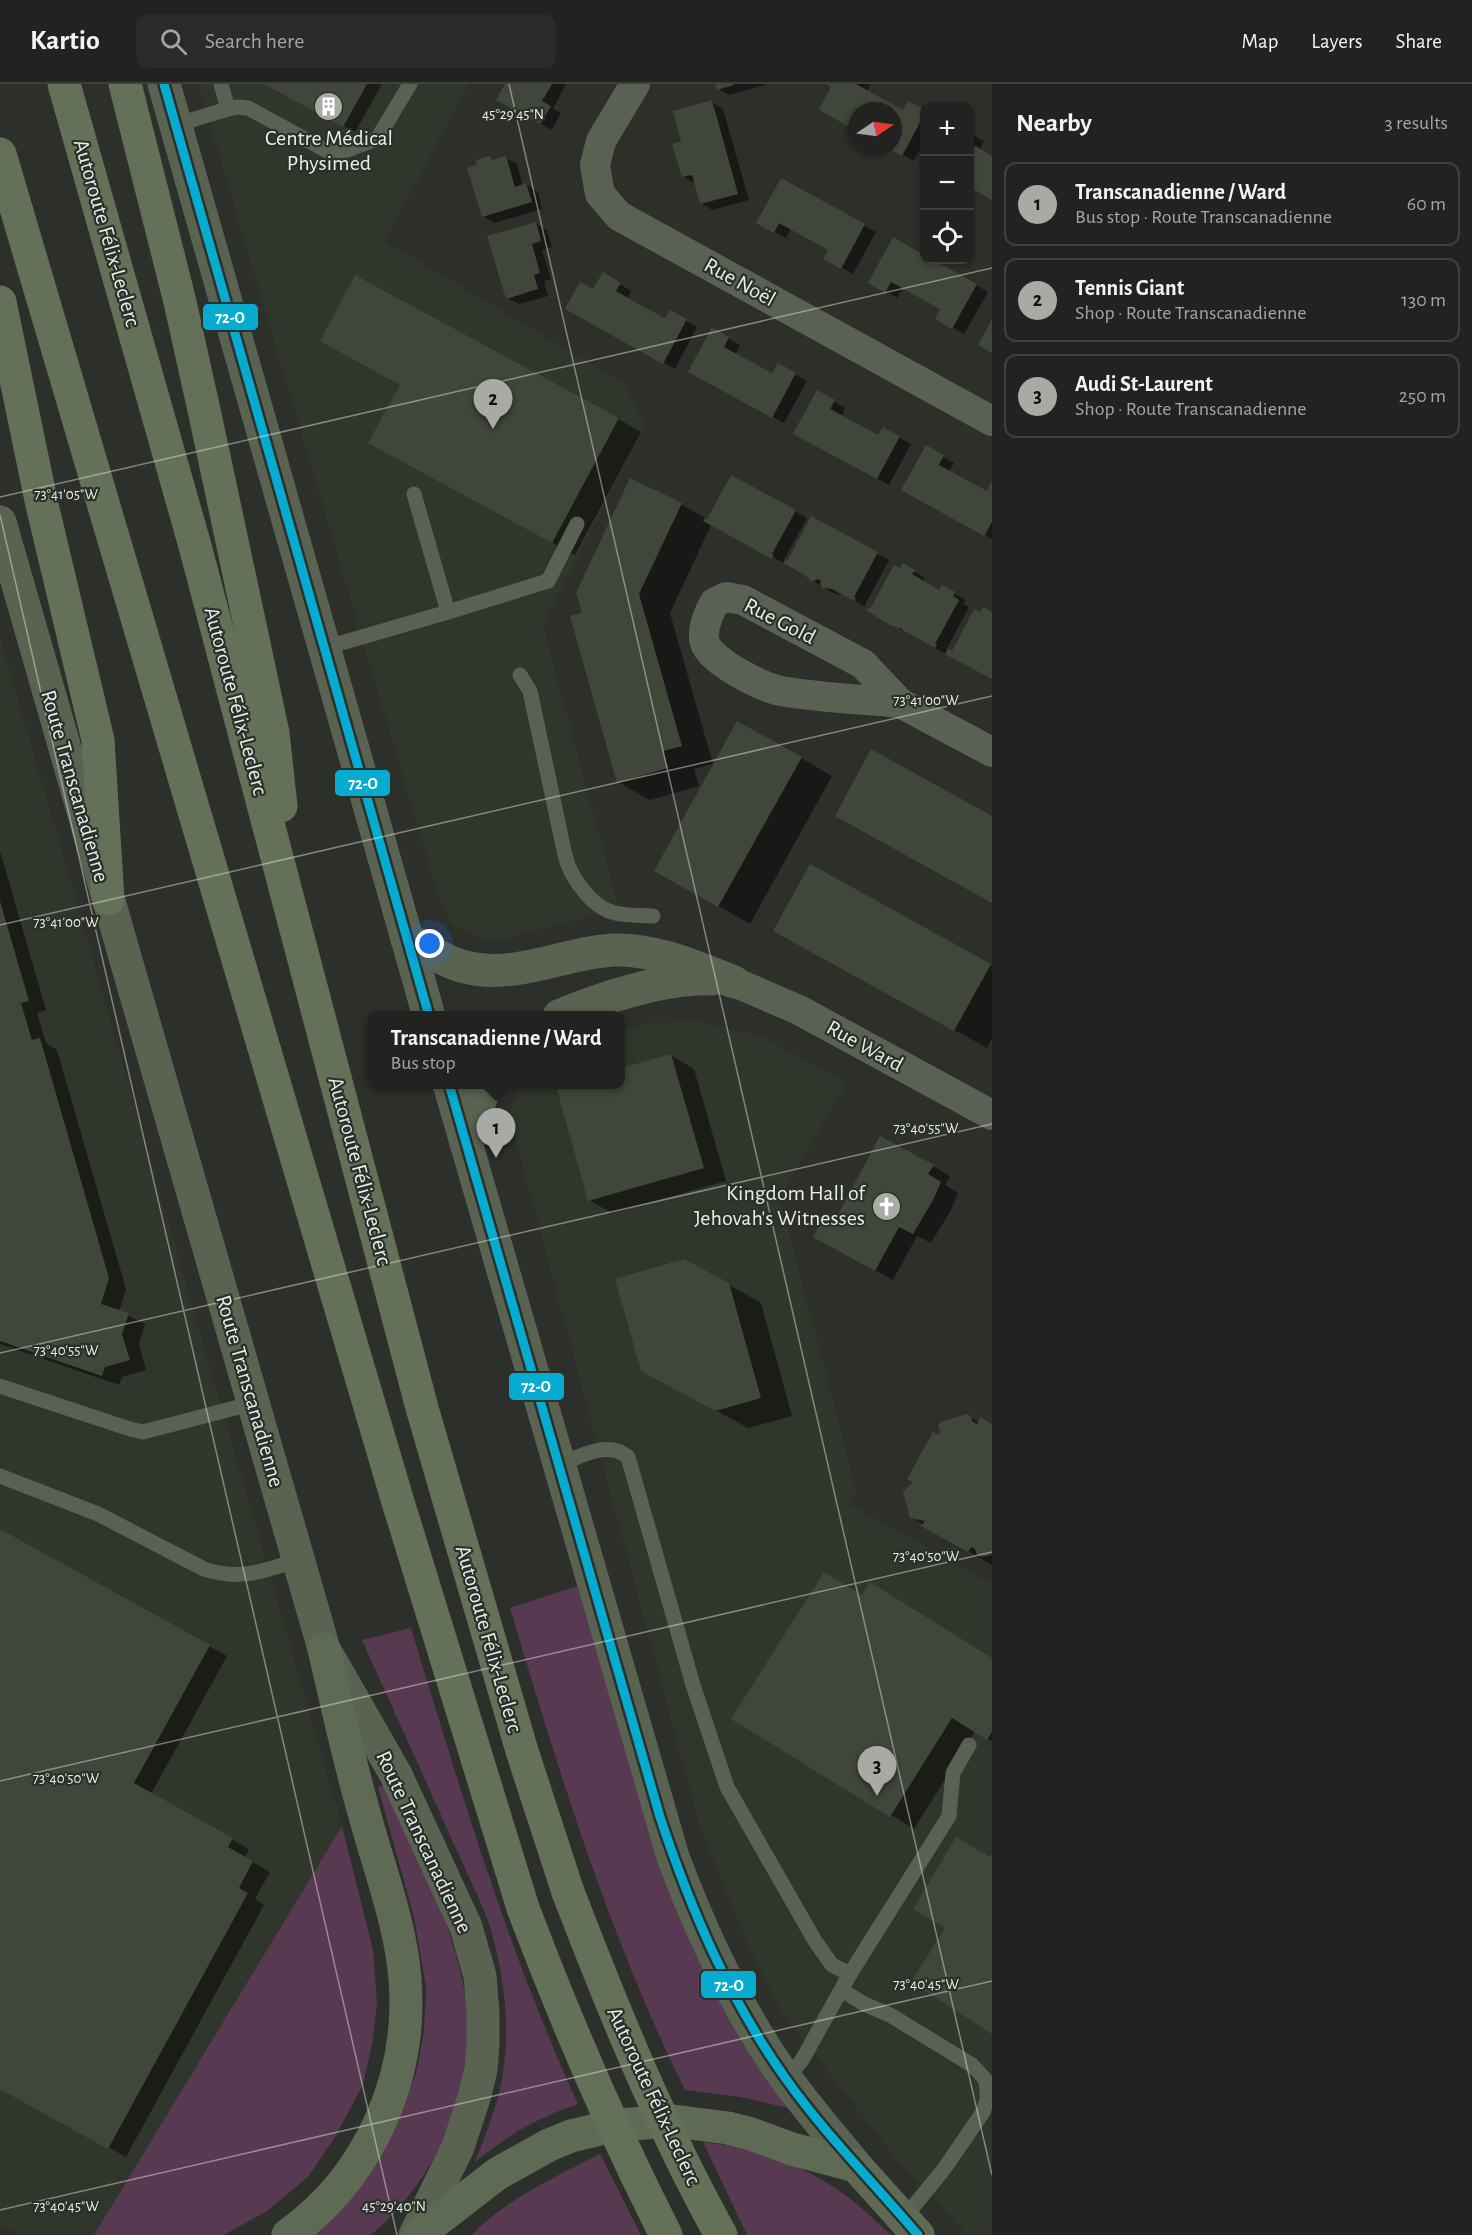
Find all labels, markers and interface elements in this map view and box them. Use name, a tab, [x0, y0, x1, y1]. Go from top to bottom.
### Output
search box	[136, 14, 556, 68]
icon: search	[157, 25, 190, 58]
text: Kartio	[30, 27, 100, 55]
text: Search here	[205, 30, 304, 52]
text: Map	[1242, 31, 1278, 52]
text: Layers	[1311, 31, 1362, 52]
text: Share	[1395, 31, 1442, 52]
building icon: Centre Médical Physimed	[313, 90, 345, 122]
north arrow	[848, 102, 902, 156]
map controls	[920, 102, 974, 264]
button: +	[920, 102, 974, 156]
text: 45°29'45"N	[482, 107, 544, 122]
text: Nearby	[1016, 110, 1092, 136]
text: 3 results	[1384, 113, 1448, 133]
place label: Centre Médical Physimed	[265, 127, 393, 174]
street label: Autoroute Félix-Leclerc	[70, 137, 144, 330]
button: −	[920, 156, 974, 210]
text: Transcanadienne / Ward	[1075, 181, 1286, 203]
text: 1	[1034, 194, 1041, 214]
text: 60 m	[1407, 194, 1446, 214]
text: Bus stop · Route Transcanadienne	[1075, 207, 1332, 227]
button: locate	[920, 210, 974, 264]
street label: Rue Noël	[701, 254, 779, 310]
text: Tennis Giant	[1075, 277, 1184, 299]
text: 2	[1033, 290, 1042, 310]
text: 130 m	[1401, 290, 1446, 310]
line badge: 72-O	[202, 303, 259, 331]
text: Shop · Route Transcanadienne	[1075, 303, 1307, 323]
text: 72-O	[215, 310, 245, 326]
text: Audi St-Laurent	[1075, 373, 1213, 395]
pin: 2	[474, 380, 512, 429]
text: 3	[1033, 386, 1042, 406]
text: 250 m	[1399, 386, 1446, 406]
text: Shop · Route Transcanadienne	[1075, 399, 1307, 419]
text: 73°41'05"W	[34, 487, 98, 502]
street label: Rue Gold	[741, 594, 819, 648]
street label: Autoroute Félix-Leclerc	[200, 605, 272, 798]
street label: Route Transcanadienne	[37, 687, 113, 885]
text: 73°41'00"W	[893, 693, 959, 708]
line badge: 72-O	[334, 769, 391, 797]
text: 72-O	[348, 776, 378, 792]
text: 73°41'00"W	[33, 915, 99, 930]
your location	[415, 929, 444, 958]
popup	[367, 1011, 625, 1089]
street label: Rue Ward	[823, 1016, 907, 1076]
text: Transcanadienne / Ward	[390, 1027, 602, 1049]
text: Bus stop	[390, 1053, 456, 1073]
street label: Autoroute Félix-Leclerc	[324, 1075, 396, 1268]
pin: 1	[476, 1108, 516, 1158]
text: 73°40'55"W	[894, 1121, 959, 1136]
place label: Kingdom Hall of Jehovah's Witnesses	[694, 1182, 866, 1229]
church icon: Kingdom Hall of Jehovah's Witnesses	[870, 1190, 902, 1222]
street label: Route Transcanadienne	[212, 1292, 288, 1490]
text: 73°40'55"W	[34, 1343, 99, 1358]
line badge: 72-O	[508, 1372, 565, 1401]
text: 72-O	[521, 1379, 551, 1395]
street label: Autoroute Félix-Leclerc	[452, 1543, 526, 1736]
text: 73°40'50"W	[893, 1549, 960, 1564]
pin: 3	[858, 1746, 896, 1796]
street label: Route Transcanadienne	[372, 1747, 476, 1937]
text: 73°40'50"W	[33, 1771, 100, 1786]
line badge: 72-O	[700, 1970, 757, 1999]
text: 73°40'45"W	[893, 1977, 959, 1992]
text: 72-O	[714, 1978, 744, 1994]
street label: Autoroute Félix-Leclerc	[603, 2004, 705, 2189]
text: 73°40'45"W	[33, 2199, 99, 2214]
text: 45°29'40"N	[362, 2199, 426, 2214]

